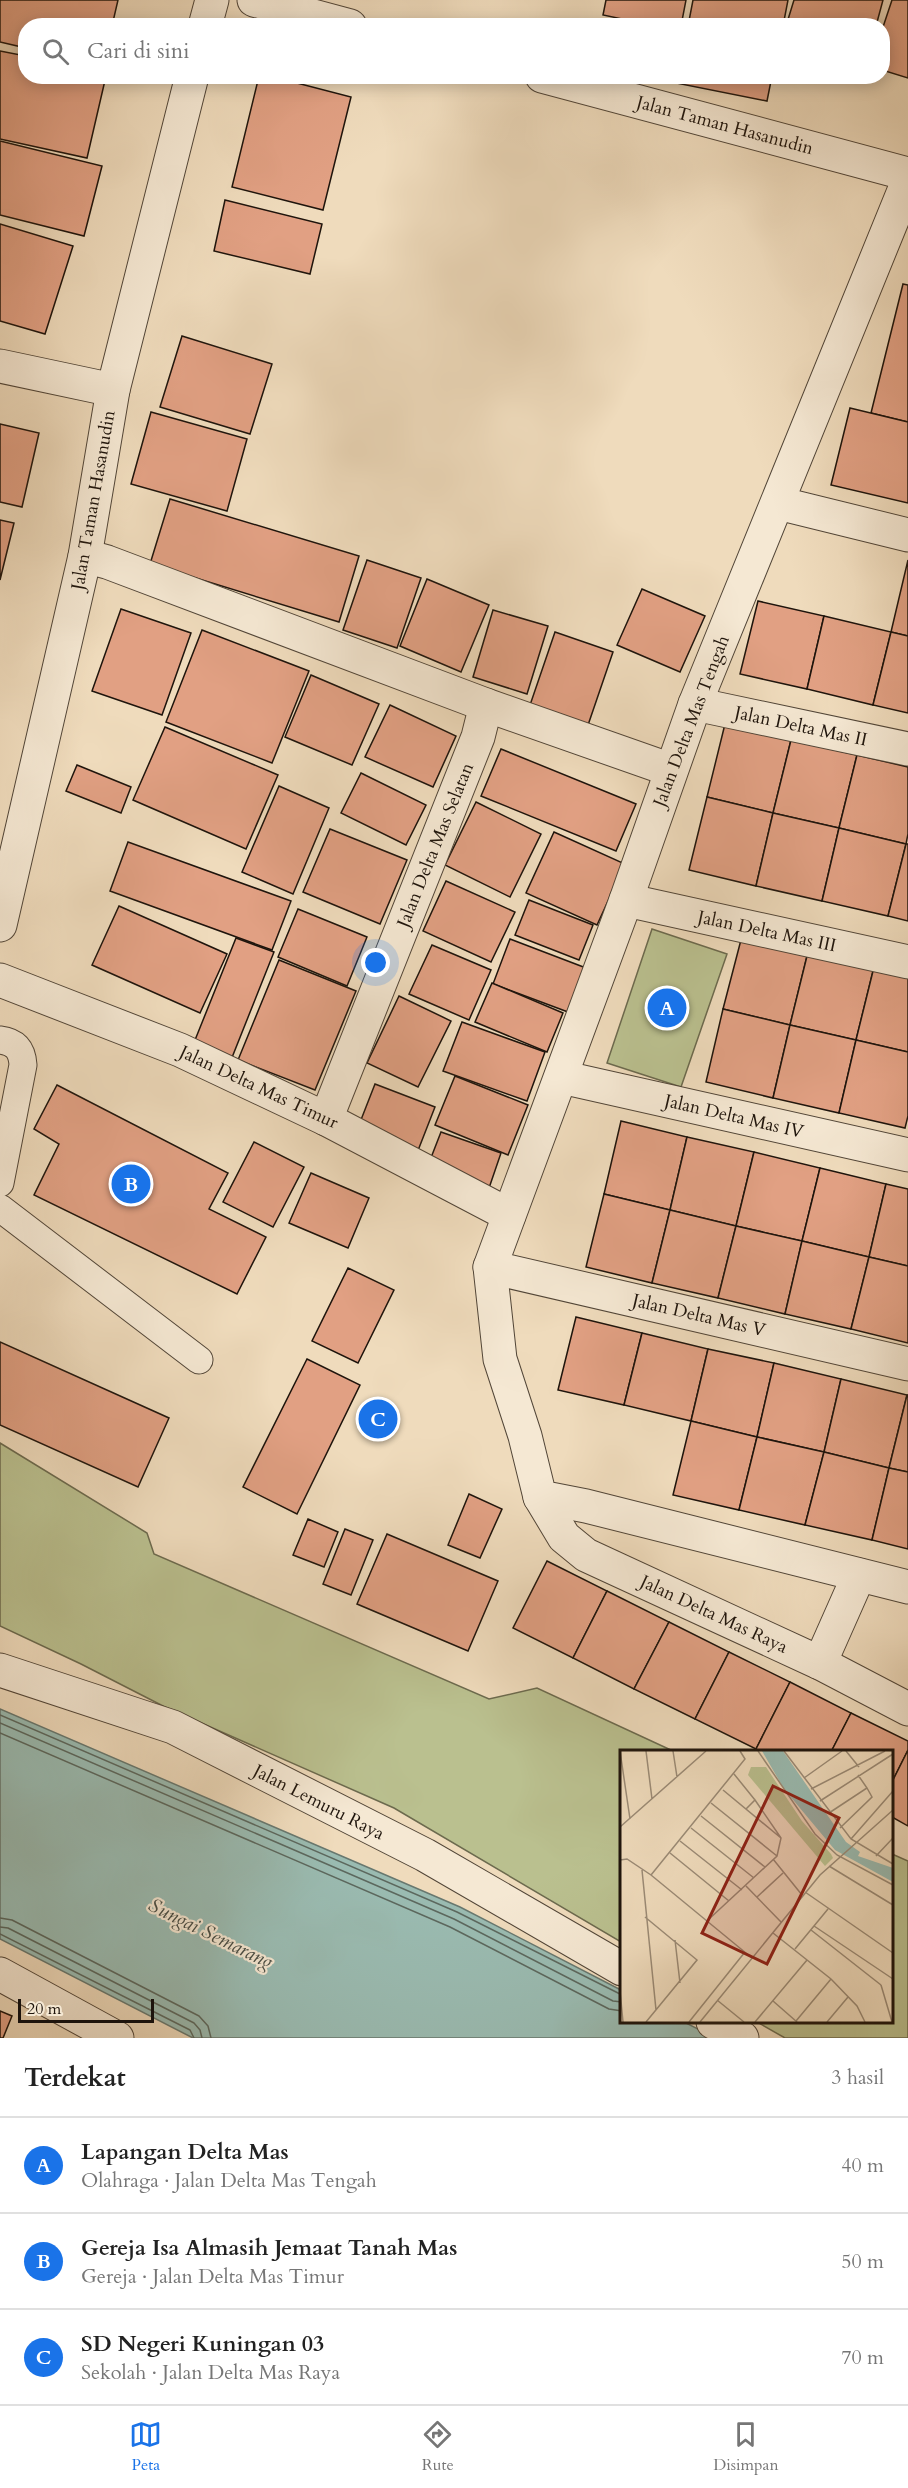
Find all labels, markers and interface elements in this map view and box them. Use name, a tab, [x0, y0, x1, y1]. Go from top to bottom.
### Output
search box	[18, 18, 890, 84]
icon: search	[39, 35, 72, 68]
text: Cari di sini	[87, 36, 190, 66]
street label: Jalan Taman Hasanudin	[631, 89, 817, 161]
street label: Jalan Taman Hasanudin	[65, 408, 122, 595]
street label: Jalan Delta Mas Tengah	[646, 632, 736, 813]
street label: Jalan Delta Mas II	[729, 700, 869, 753]
street label: Jalan Delta Mas Selatan	[390, 758, 480, 934]
street label: Jalan Delta Mas III	[692, 904, 838, 958]
your location	[361, 948, 390, 977]
pin: A	[648, 986, 686, 1030]
street label: Jalan Delta Mas Timur	[173, 1038, 343, 1135]
street label: Jalan Delta Mas IV	[659, 1088, 807, 1145]
pin: B	[112, 1162, 150, 1206]
street label: Jalan Delta Mas V	[627, 1287, 769, 1343]
pin: C	[358, 1396, 398, 1442]
street label: Jalan Delta Mas Raya	[633, 1568, 792, 1660]
inset map	[620, 1750, 893, 2023]
street label: Jalan Lemuru Raya	[246, 1757, 389, 1846]
water label: Sungai Semarang	[144, 1892, 278, 1975]
scale bar	[18, 1996, 154, 2024]
text: 20 m	[27, 1998, 61, 2020]
text: Terdekat	[24, 2060, 126, 2095]
text: 3 hasil	[831, 2064, 884, 2091]
text: Lapangan Delta Mas	[81, 2137, 289, 2167]
text: A	[36, 2152, 51, 2179]
text: 40 m	[841, 2152, 884, 2179]
text: Olahraga · Jalan Delta Mas Tengah	[81, 2167, 377, 2194]
text: Gereja Isa Almasih Jemaat Tanah Mas	[81, 2233, 457, 2263]
text: B	[36, 2248, 51, 2275]
text: 50 m	[841, 2248, 884, 2275]
text: Gereja · Jalan Delta Mas Timur	[81, 2263, 344, 2290]
text: SD Negeri Kuningan 03	[81, 2329, 324, 2359]
text: C	[36, 2344, 51, 2371]
text: 70 m	[841, 2344, 884, 2371]
text: Sekolah · Jalan Delta Mas Raya	[81, 2359, 340, 2386]
tab: Peta	[129, 2418, 162, 2476]
tab: Rute	[421, 2418, 454, 2476]
tab: Disimpan	[713, 2418, 779, 2476]

